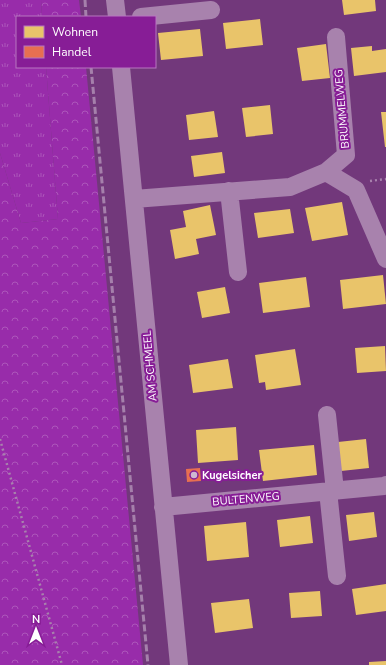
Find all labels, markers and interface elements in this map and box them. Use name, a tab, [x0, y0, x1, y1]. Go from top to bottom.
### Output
legend	[16, 16, 156, 68]
text: Wohnen	[52, 24, 98, 40]
text: Handel	[52, 44, 92, 60]
street label: BRUMMELWEG	[331, 69, 353, 149]
street label: AM SCHMEEL	[139, 330, 161, 402]
place label: Kugelsicher	[202, 468, 262, 483]
marker: Kugelsicher	[189, 470, 199, 480]
street label: BULTENWEG	[212, 489, 280, 509]
north arrow	[16, 609, 56, 649]
text: N	[32, 612, 40, 627]

